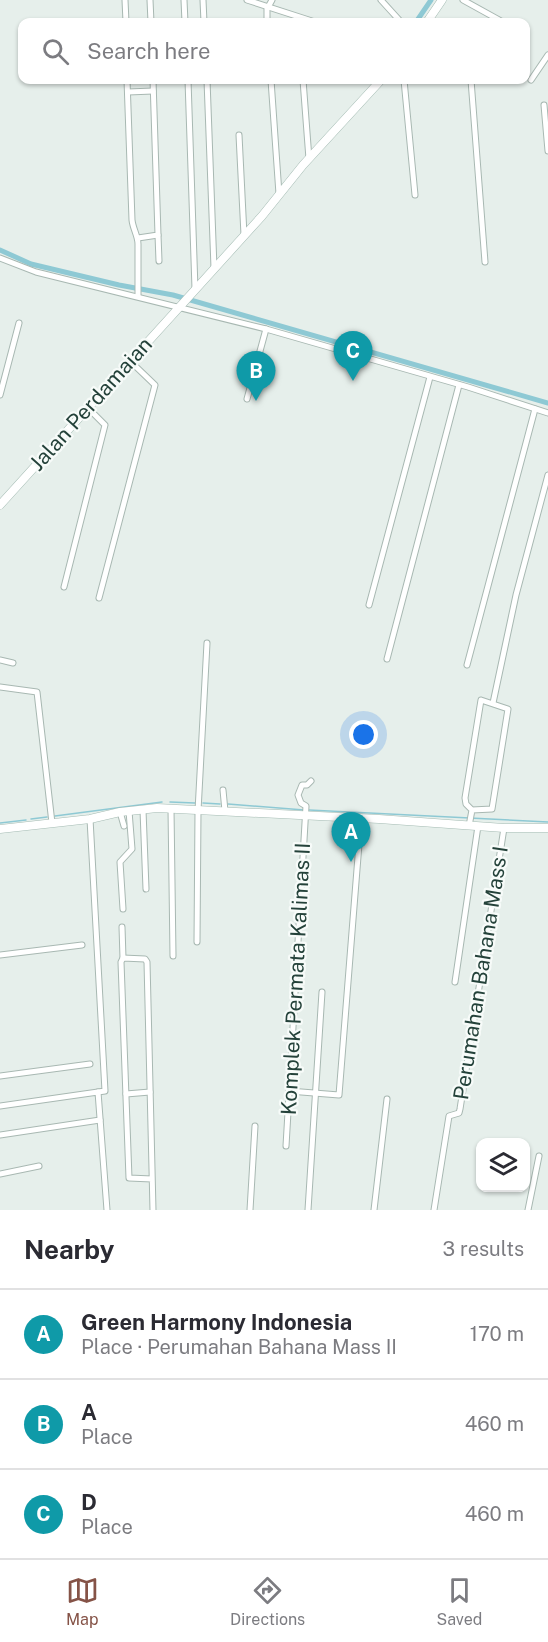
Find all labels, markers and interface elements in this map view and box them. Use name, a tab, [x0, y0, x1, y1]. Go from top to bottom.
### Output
search box	[18, 18, 530, 84]
icon: search	[39, 35, 72, 68]
text: Search here	[87, 38, 211, 64]
street label: Jalan Perdamaian	[24, 332, 157, 475]
pin: C	[334, 332, 372, 381]
pin: B	[236, 352, 276, 401]
your location	[349, 720, 378, 749]
pin: A	[332, 812, 370, 862]
street label: Komplek Permata Kalimas II	[276, 842, 315, 1116]
street label: Perumahan Bahana Mass I	[448, 844, 513, 1102]
map controls	[476, 1138, 530, 1192]
button: layers	[476, 1138, 530, 1192]
text: Nearby	[24, 1234, 114, 1265]
text: 3 results	[443, 1237, 524, 1261]
text: Green Harmony Indonesia	[81, 1309, 352, 1335]
text: A	[36, 1322, 51, 1346]
text: 170 m	[470, 1322, 524, 1346]
text: Place · Perumahan Bahana Mass II	[81, 1335, 397, 1359]
text: A	[81, 1399, 97, 1425]
text: B	[37, 1412, 50, 1436]
text: 460 m	[465, 1412, 524, 1436]
text: Place	[81, 1425, 133, 1449]
text: D	[81, 1489, 97, 1515]
text: C	[36, 1502, 51, 1526]
text: 460 m	[465, 1502, 524, 1526]
text: Place	[81, 1515, 133, 1539]
tab: Map	[66, 1574, 99, 1629]
tab: Directions	[230, 1574, 305, 1629]
tab: Saved	[437, 1574, 482, 1629]

